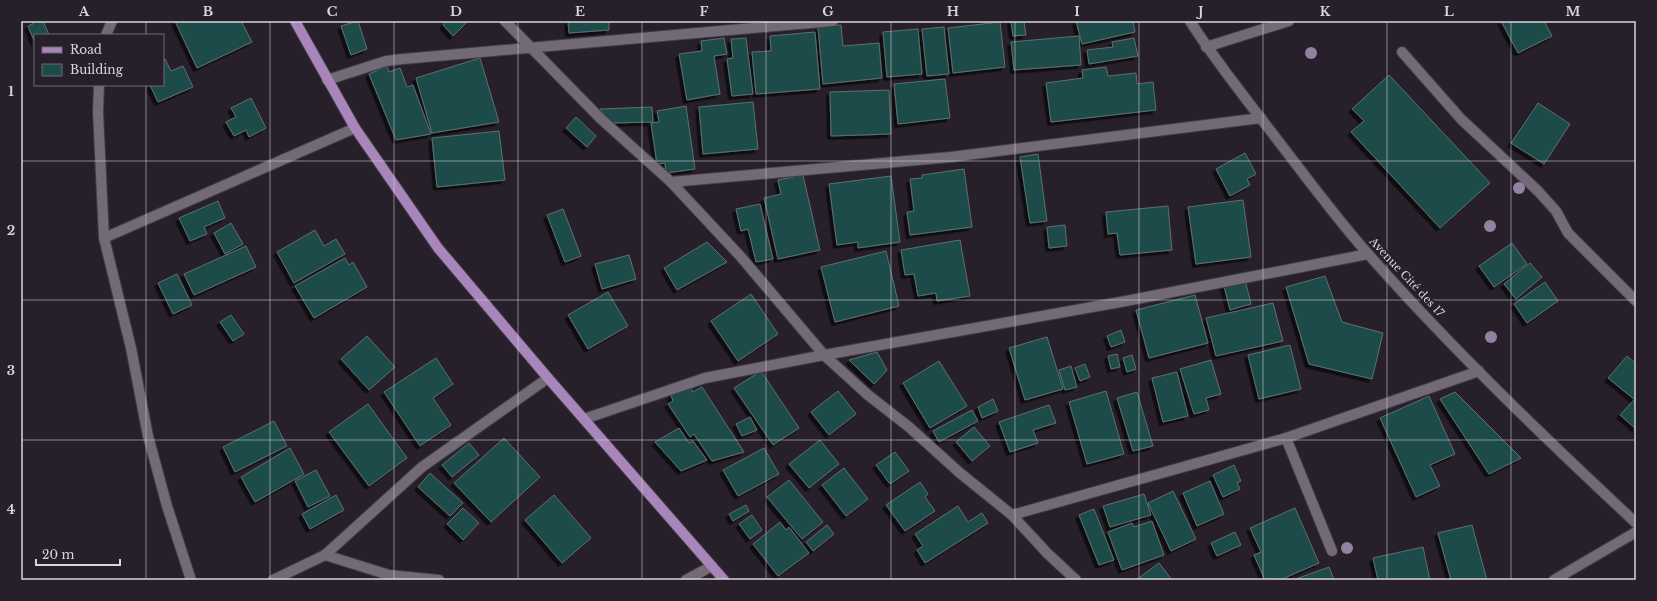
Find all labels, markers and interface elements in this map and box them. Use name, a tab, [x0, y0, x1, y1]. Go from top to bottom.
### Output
text: A	[78, 3, 90, 20]
text: B	[203, 3, 213, 20]
text: C	[327, 3, 338, 20]
text: D	[450, 3, 462, 20]
text: E	[575, 3, 585, 20]
text: F	[700, 3, 709, 20]
text: G	[822, 3, 834, 20]
text: H	[947, 3, 959, 20]
text: I	[1074, 3, 1080, 20]
text: J	[1195, 3, 1204, 20]
text: K	[1320, 3, 1331, 20]
text: L	[1444, 3, 1454, 20]
text: M	[1566, 3, 1581, 20]
legend	[34, 34, 164, 86]
text: Road	[70, 42, 102, 57]
text: Building	[70, 62, 124, 77]
text: 1	[8, 83, 14, 100]
text: 2	[7, 222, 15, 239]
street label: Avenue Cité des 17	[1366, 234, 1448, 320]
text: 3	[7, 362, 15, 379]
text: 4	[7, 501, 16, 518]
scale bar	[36, 541, 120, 567]
text: 20 m	[42, 547, 74, 562]

